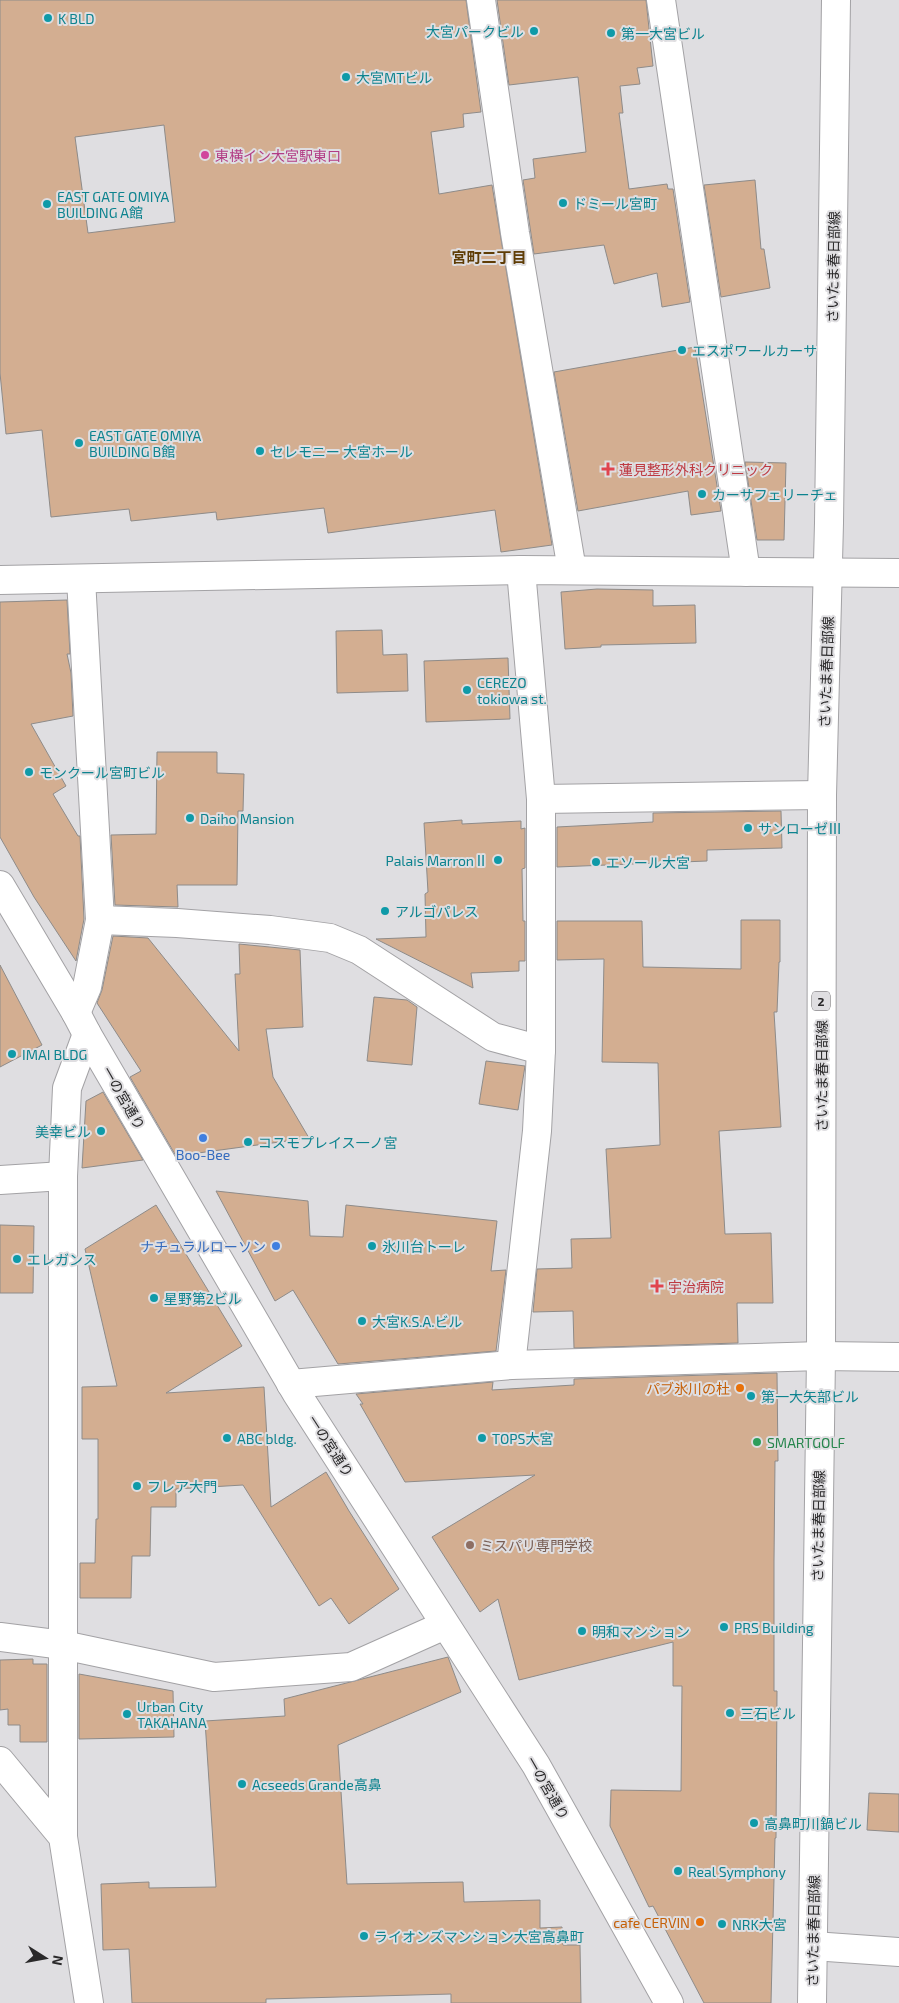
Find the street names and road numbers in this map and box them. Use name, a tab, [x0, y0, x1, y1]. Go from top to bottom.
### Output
street label: さいたま春日部線	[824, 211, 842, 323]
street label: さいたま春日部線	[816, 616, 836, 728]
road number: 2	[812, 991, 830, 1010]
street label: さいたま春日部線	[813, 1020, 830, 1132]
street label: 一の宮通り	[99, 1063, 149, 1133]
street label: 一の宮通り	[305, 1412, 357, 1480]
street label: さいたま春日部線	[809, 1470, 827, 1582]
street label: 一の宮通り	[523, 1753, 573, 1823]
street label: さいたま春日部線	[804, 1875, 822, 1987]

